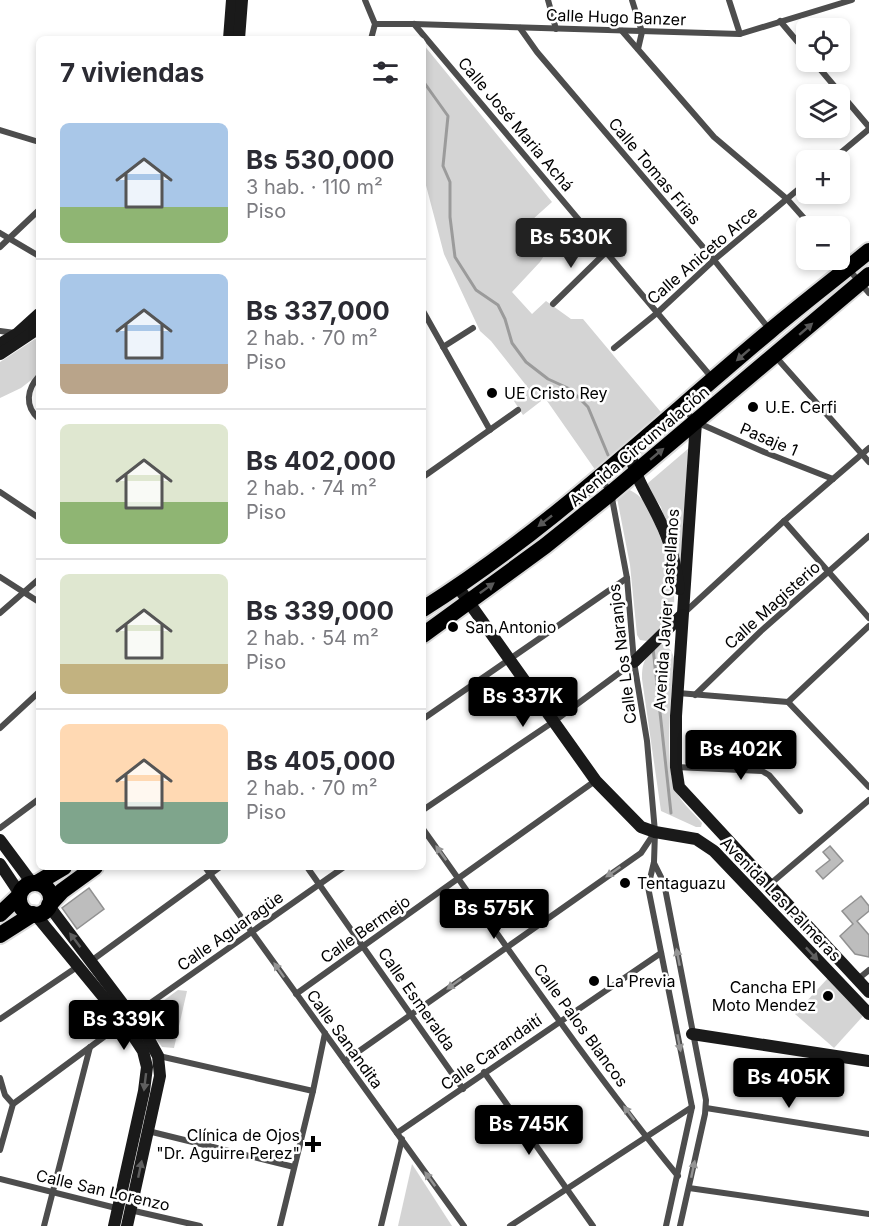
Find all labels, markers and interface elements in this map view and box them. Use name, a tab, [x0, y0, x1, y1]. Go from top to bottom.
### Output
street label: Calle Hugo Banzer	[546, 5, 686, 29]
map controls	[796, 18, 850, 270]
button: locate	[796, 18, 850, 72]
street label: Calle José Maria Achá	[454, 53, 578, 195]
icon: filters	[369, 56, 402, 89]
text: 7 viviendas	[60, 57, 204, 88]
button: layers	[796, 84, 850, 138]
street label: Calle Tomas Frias	[604, 113, 706, 229]
text: Bs 530,000	[246, 144, 395, 175]
icon: home	[108, 147, 180, 219]
button: +	[796, 150, 850, 204]
text: 3 hab. · 110 m²	[246, 175, 383, 199]
text: Piso	[246, 199, 286, 223]
street label: Calle Aniceto Arce	[643, 202, 761, 308]
button: −	[796, 216, 850, 270]
pin: Bs 530K	[516, 218, 626, 269]
text: Bs 530K	[530, 225, 612, 249]
text: Bs 337,000	[246, 295, 390, 326]
icon: home	[108, 298, 180, 370]
one-way arrow	[798, 322, 814, 335]
text: 2 hab. · 70 m²	[246, 326, 378, 350]
one-way arrow	[735, 348, 750, 362]
text: Piso	[246, 350, 286, 374]
street label: Avenida Circunvalación	[565, 382, 713, 510]
place label: UE Cristo Rey	[504, 383, 608, 403]
marker: UE Cristo Rey	[485, 386, 499, 400]
place label: U.E. Cerfi	[765, 397, 837, 417]
marker: U.E. Cerfi	[746, 400, 760, 414]
street label: Pasaje 1	[737, 418, 801, 460]
text: Bs 402,000	[246, 445, 396, 476]
icon: home	[108, 448, 180, 520]
one-way arrow	[649, 448, 665, 461]
text: 2 hab. · 74 m²	[246, 476, 377, 500]
text: Piso	[246, 500, 286, 524]
street label: Avenida Javier Castellanos	[649, 508, 683, 712]
one-way arrow	[538, 515, 553, 527]
street label: Calle Magisterio	[720, 557, 824, 653]
one-way arrow	[479, 582, 494, 594]
street label: Calle Los Naranjos	[603, 583, 641, 725]
text: Bs 339,000	[246, 595, 394, 626]
icon: home	[108, 598, 180, 670]
place label: San Antonio	[465, 617, 556, 637]
marker: San Antonio	[446, 620, 460, 634]
text: 2 hab. · 54 m²	[246, 626, 379, 650]
text: Piso	[246, 650, 286, 674]
pin: Bs 337K	[468, 677, 578, 728]
text: Bs 337K	[482, 684, 564, 708]
pin: Bs 402K	[686, 730, 796, 781]
text: Bs 402K	[699, 737, 783, 761]
text: Bs 405,000	[246, 745, 396, 776]
icon: home	[108, 748, 180, 820]
text: 2 hab. · 70 m²	[246, 776, 378, 800]
text: Piso	[246, 800, 286, 824]
street label: Avenida Las Palmeras	[716, 833, 846, 965]
one-way arrow	[435, 846, 447, 862]
one-way arrow	[606, 866, 622, 878]
place label: Tentaguazu	[637, 873, 726, 893]
marker: Tentaguazu	[618, 876, 632, 890]
street label: Calle Aguaragüe	[173, 887, 287, 975]
pin: Bs 575K	[439, 889, 549, 940]
street label: Calle Bermejo	[316, 891, 414, 967]
text: Bs 575K	[454, 896, 534, 920]
one-way arrow	[69, 932, 82, 948]
street label: Calle Esmeralda	[374, 944, 460, 1054]
one-way arrow	[805, 946, 818, 961]
one-way arrow	[673, 947, 682, 966]
street label: Calle Palos Blancos	[529, 959, 633, 1091]
one-way arrow	[273, 962, 285, 978]
place label: La Previa	[606, 971, 675, 991]
marker: La Previa	[587, 974, 601, 988]
place label: Cancha EPI Moto Mendez	[712, 977, 816, 1015]
one-way arrow	[446, 978, 462, 990]
street label: Calle Sanandita	[302, 986, 388, 1092]
marker: Cancha EPI Moto Mendez	[821, 989, 835, 1003]
pin: Bs 339K	[69, 1000, 179, 1051]
text: Bs 339K	[83, 1007, 165, 1031]
street label: Calle Carandaití	[436, 1010, 546, 1094]
one-way arrow	[675, 1034, 685, 1052]
pin: Bs 405K	[734, 1058, 844, 1109]
text: Bs 405K	[747, 1065, 831, 1089]
one-way arrow	[140, 1072, 150, 1091]
pin: Bs 745K	[474, 1105, 584, 1156]
one-way arrow	[623, 1106, 635, 1122]
text: Bs 745K	[489, 1112, 569, 1136]
place label: Clínica de Ojos "Dr. Aguirre Perez"	[156, 1125, 300, 1163]
marker: Clínica de Ojos "Dr. Aguirre Perez"	[304, 1135, 322, 1153]
one-way arrow	[689, 1159, 698, 1178]
one-way arrow	[135, 1160, 145, 1178]
street label: Calle San Lorenzo	[34, 1165, 172, 1215]
one-way arrow	[424, 1171, 436, 1187]

